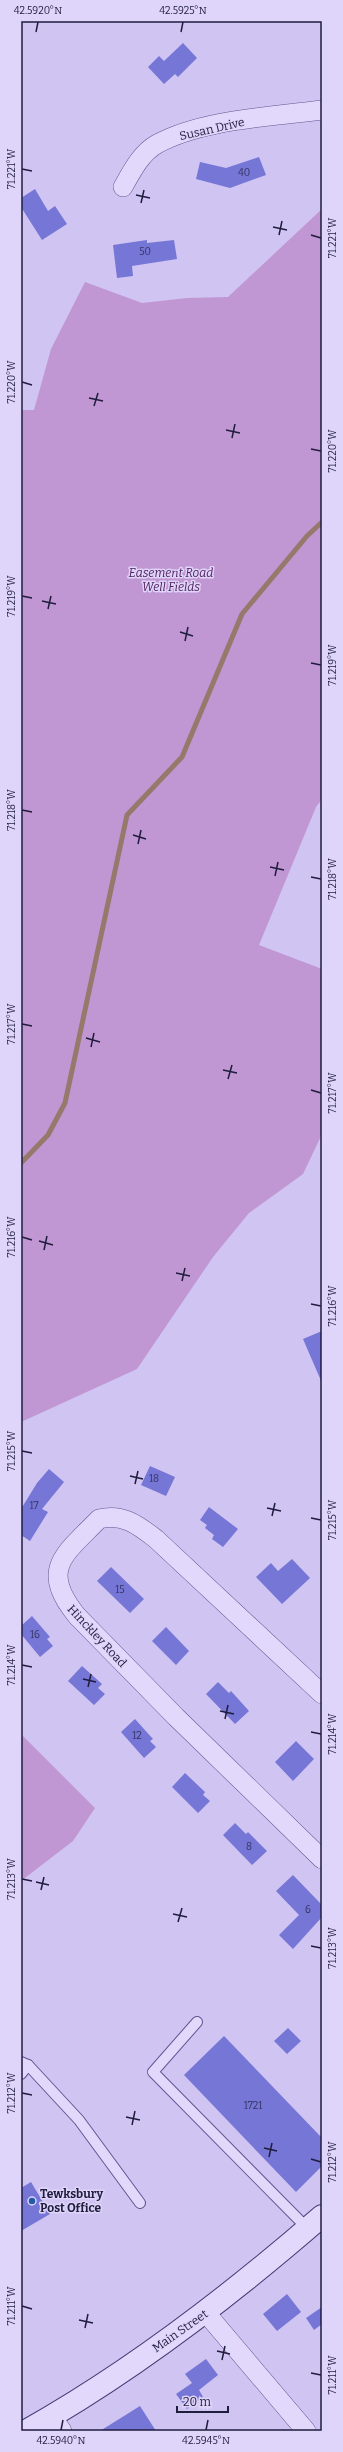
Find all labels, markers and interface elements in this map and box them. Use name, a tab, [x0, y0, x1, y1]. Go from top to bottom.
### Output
text: 42.5920°N	[14, 5, 62, 17]
text: 42.5925°N	[159, 5, 207, 17]
street label: Susan Drive	[178, 115, 246, 143]
text: 71.221°W	[6, 148, 18, 189]
house number: 40	[238, 167, 250, 179]
text: 71.221°W	[327, 217, 339, 258]
house number: 50	[139, 246, 151, 258]
text: 71.220°W	[6, 360, 18, 404]
text: 71.220°W	[327, 429, 339, 473]
park label: Easement Road Well Fields	[129, 566, 213, 594]
text: 71.219°W	[6, 575, 18, 617]
text: 71.219°W	[327, 644, 339, 686]
text: 71.218°W	[6, 788, 18, 831]
text: 71.218°W	[327, 857, 339, 900]
text: 71.217°W	[6, 1003, 18, 1044]
text: 71.217°W	[327, 1072, 339, 1113]
text: 71.216°W	[6, 1216, 18, 1258]
text: 71.216°W	[327, 1285, 339, 1327]
text: 71.215°W	[6, 1430, 18, 1471]
house number: 18	[149, 1473, 159, 1485]
text: 71.215°W	[327, 1499, 339, 1540]
house number: 17	[30, 1500, 38, 1512]
house number: 15	[115, 1584, 125, 1596]
street label: Hinckley Road	[65, 1602, 129, 1670]
house number: 16	[30, 1629, 40, 1641]
text: 71.214°W	[6, 1644, 18, 1685]
text: 71.214°W	[327, 1713, 339, 1754]
house number: 12	[132, 1730, 142, 1742]
house number: 8	[246, 1841, 252, 1853]
text: 71.213°W	[6, 1858, 18, 1900]
house number: 6	[305, 1904, 311, 1916]
text: 71.213°W	[327, 1927, 339, 1969]
text: 71.212°W	[6, 2072, 18, 2114]
house number: 1721	[244, 2100, 262, 2112]
text: 71.212°W	[327, 2141, 339, 2183]
place label: Tewksbury Post Office	[40, 2187, 104, 2215]
marker: Tewksbury Post Office	[27, 2196, 37, 2206]
text: 71.211°W	[6, 2286, 18, 2326]
street label: Main Street	[150, 2306, 211, 2355]
text: 71.211°W	[327, 2355, 339, 2395]
scale bar	[177, 2388, 228, 2414]
text: 20 m	[183, 2395, 212, 2409]
text: 42.5940°N	[37, 2435, 86, 2447]
text: 42.5945°N	[182, 2435, 230, 2447]

